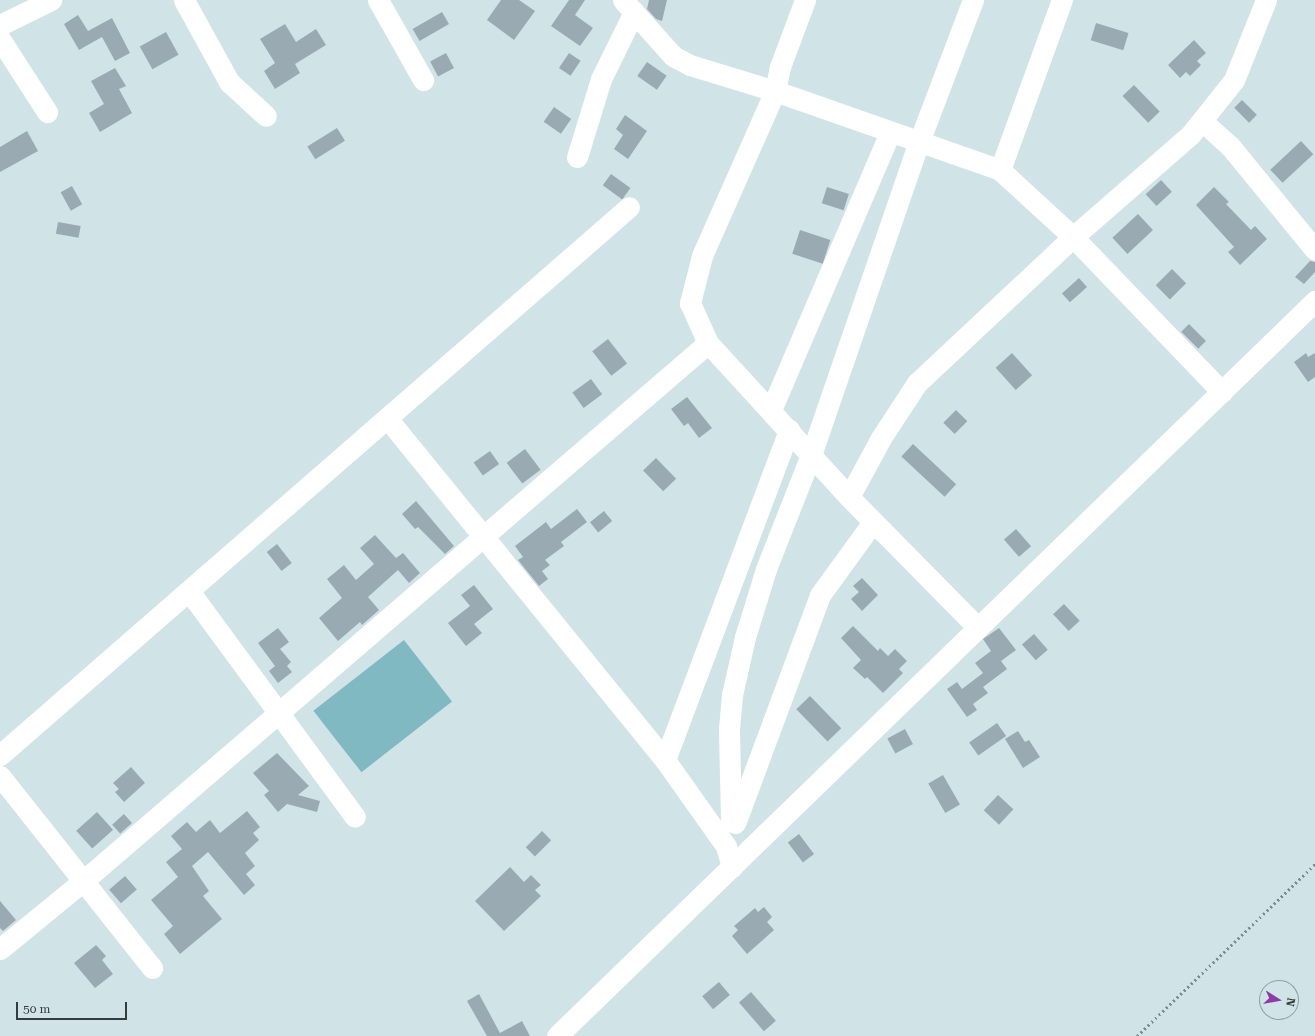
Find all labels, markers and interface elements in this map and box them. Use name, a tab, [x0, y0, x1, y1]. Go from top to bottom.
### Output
north arrow	[1259, 980, 1299, 1020]
scale bar	[18, 994, 129, 1020]
text: N	[1283, 997, 1297, 1008]
text: 50 m	[23, 1002, 50, 1016]

